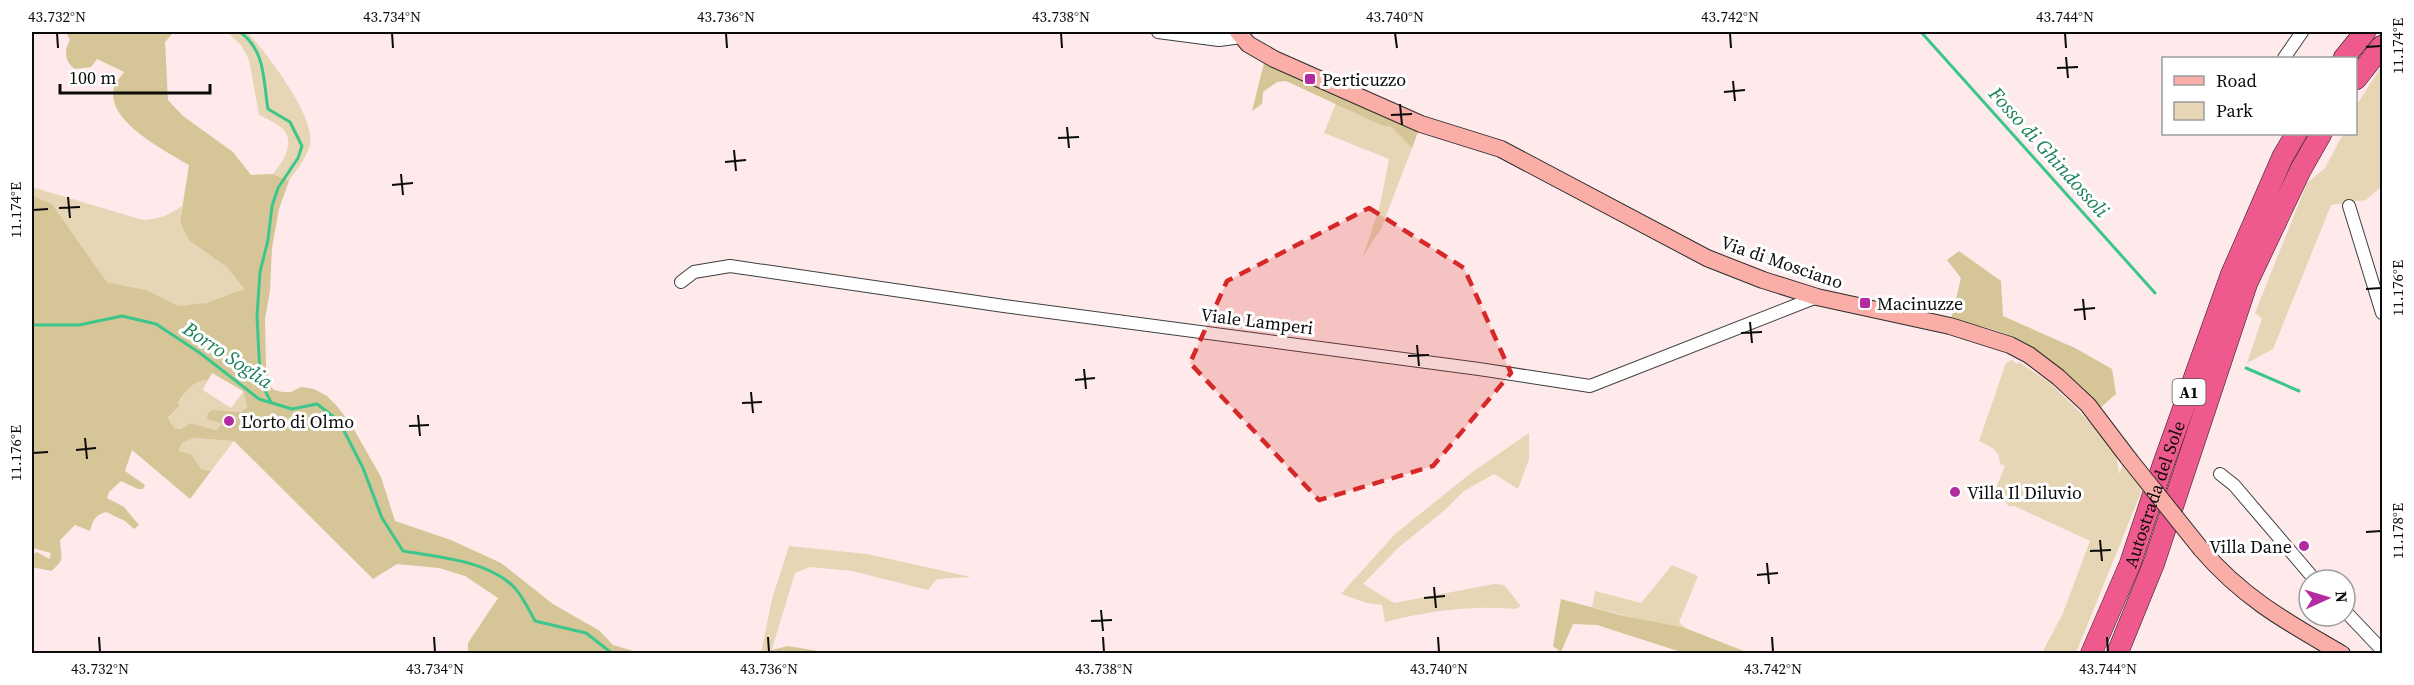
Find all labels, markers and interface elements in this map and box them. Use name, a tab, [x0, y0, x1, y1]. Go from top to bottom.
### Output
text: 43.732°N	[28, 6, 86, 27]
text: 43.734°N	[363, 6, 421, 27]
text: 43.736°N	[697, 6, 755, 27]
text: 43.738°N	[1032, 6, 1090, 27]
text: 43.740°N	[1366, 6, 1424, 27]
text: 43.742°N	[1701, 6, 1759, 27]
text: 43.744°N	[2036, 6, 2094, 27]
text: 11.174°E	[2387, 18, 2408, 74]
scale bar	[60, 57, 210, 95]
legend	[2162, 57, 2357, 135]
text: 100 m	[69, 65, 116, 90]
place label: Perticuzzo	[1322, 67, 1406, 92]
text: Road	[2216, 68, 2257, 93]
marker: Perticuzzo	[1303, 72, 1317, 86]
water label: Fosso di Ghindossoli	[1982, 80, 2115, 224]
text: Park	[2216, 98, 2253, 123]
text: 11.174°E	[5, 182, 26, 238]
street label: Via di Mosciano	[1718, 229, 1847, 295]
text: 11.176°E	[2387, 260, 2408, 316]
place label: Macinuzze	[1877, 291, 1963, 316]
marker: Macinuzze	[1858, 296, 1872, 310]
street label: Viale Lamperi	[1199, 302, 1315, 340]
water label: Borro Soglia	[177, 314, 279, 396]
road number: A1	[2172, 379, 2206, 405]
place label: L'orto di Olmo	[241, 409, 354, 434]
marker: L'orto di Olmo	[222, 414, 236, 428]
street label: Autostrada del Sole	[2117, 417, 2190, 571]
text: 11.176°E	[5, 425, 26, 481]
place label: Villa Il Diluvio	[1967, 480, 2082, 505]
marker: Villa Il Diluvio	[1948, 485, 1962, 499]
text: 11.178°E	[2387, 503, 2408, 559]
place label: Villa Dane	[2209, 534, 2292, 559]
marker: Villa Dane	[2297, 539, 2311, 553]
north arrow	[2297, 568, 2357, 628]
text: N	[2331, 590, 2353, 604]
text: 43.732°N	[71, 658, 129, 679]
text: 43.734°N	[406, 658, 464, 679]
text: 43.736°N	[740, 658, 798, 679]
text: 43.738°N	[1075, 658, 1133, 679]
text: 43.740°N	[1410, 658, 1468, 679]
text: 43.742°N	[1744, 658, 1802, 679]
text: 43.744°N	[2079, 658, 2137, 679]

